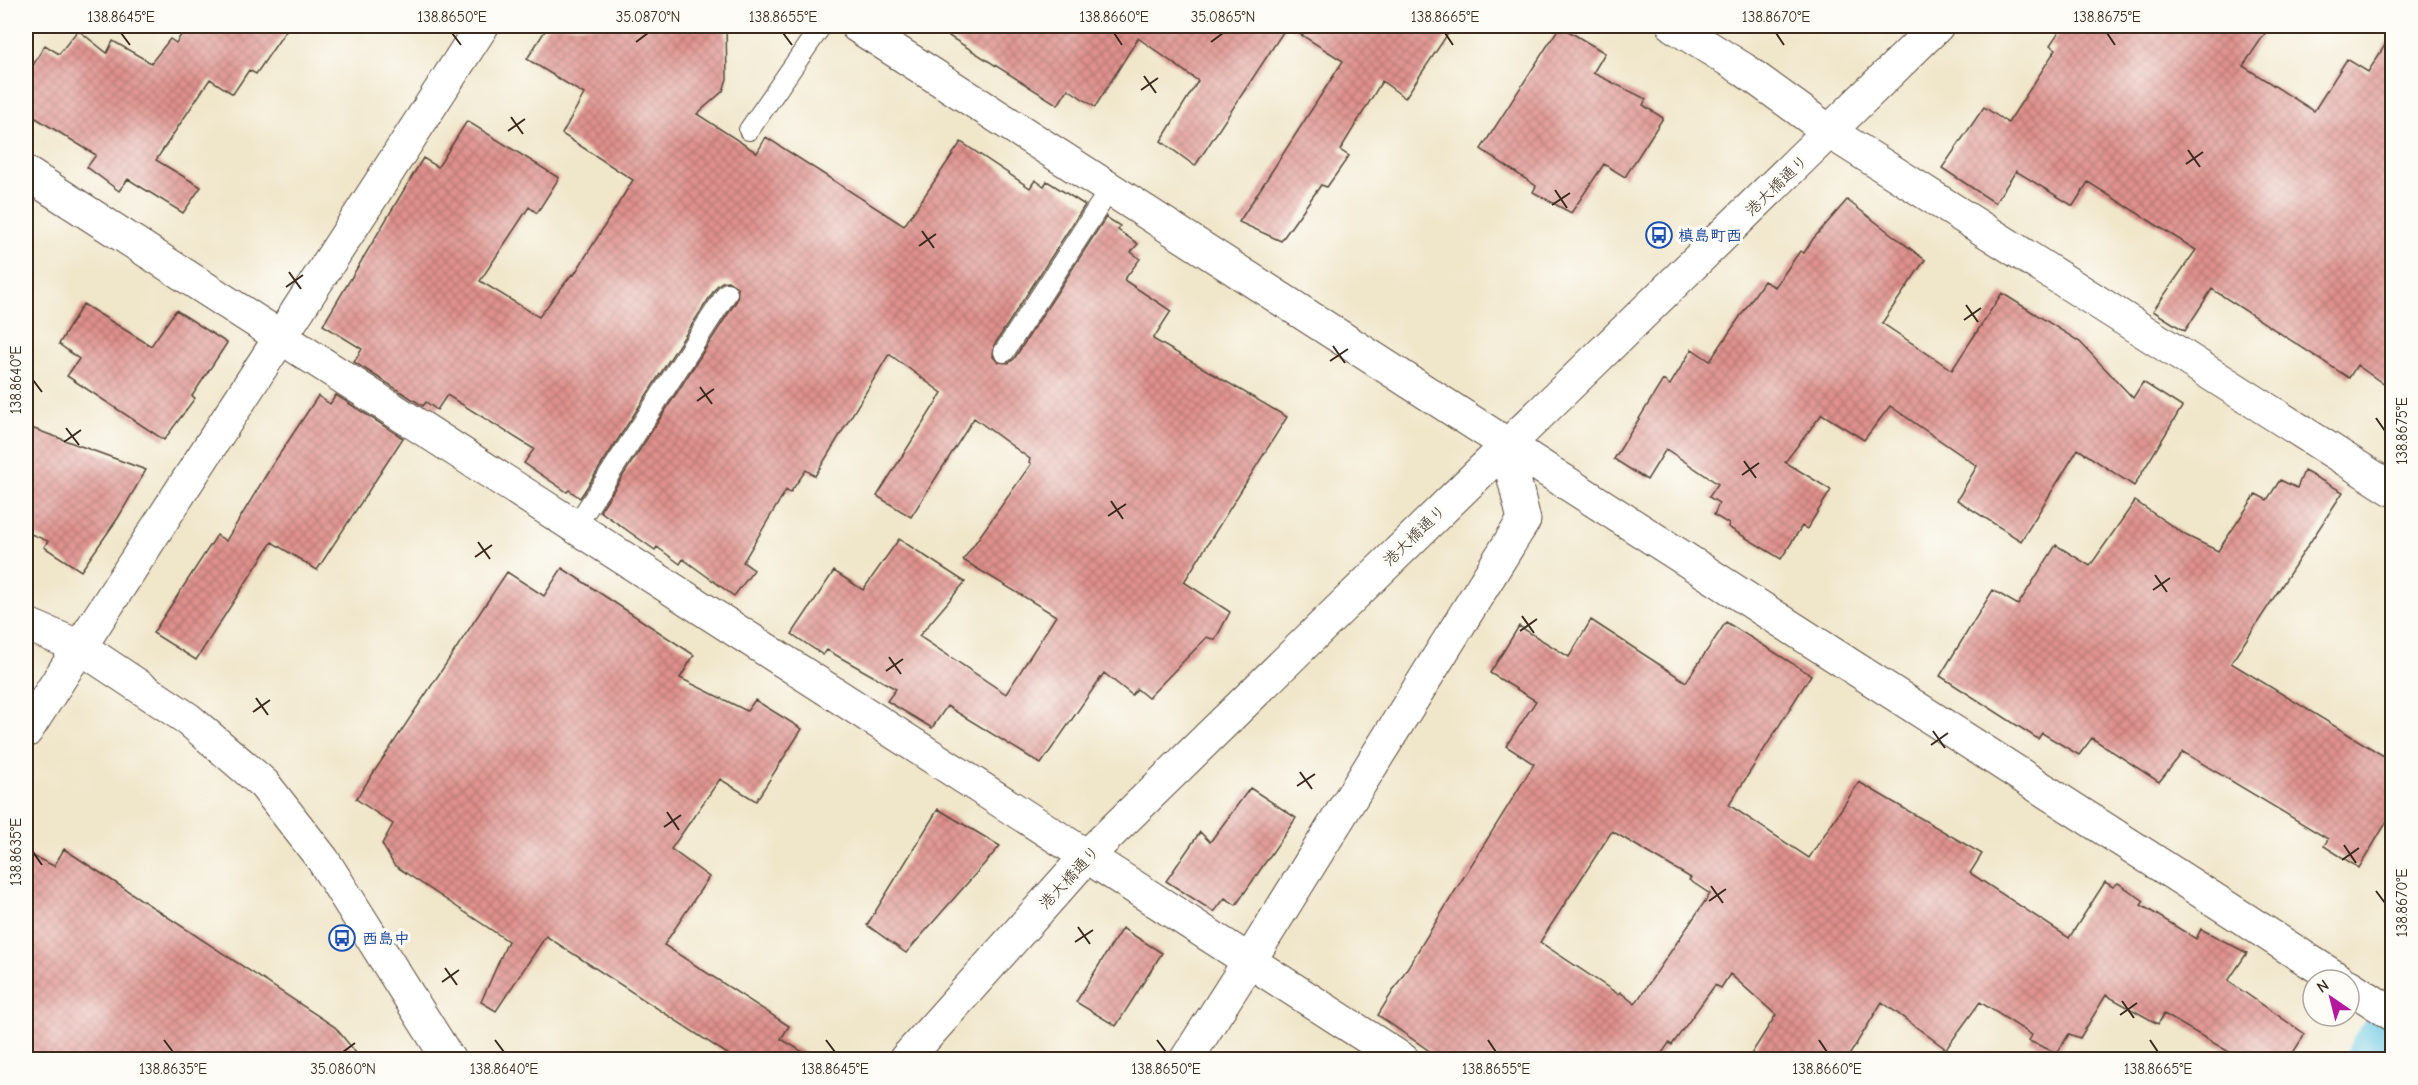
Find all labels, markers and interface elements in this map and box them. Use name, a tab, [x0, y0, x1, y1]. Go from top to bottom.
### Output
text: 138.8645°E	[87, 8, 155, 26]
text: 138.8650°E	[417, 8, 487, 26]
text: 35.0870°N	[616, 8, 680, 26]
text: 138.8655°E	[749, 8, 817, 26]
text: 138.8660°E	[1079, 8, 1149, 26]
text: 35.0865°N	[1191, 8, 1255, 26]
text: 138.8665°E	[1411, 8, 1479, 26]
text: 138.8670°E	[1742, 8, 1810, 26]
text: 138.8675°E	[2073, 8, 2141, 26]
street label: 港大橋通り	[1742, 151, 1812, 220]
bus stop icon: 槙島町西	[1644, 220, 1674, 250]
place label: 槙島町西	[1678, 227, 1742, 245]
text: 138.8640°E	[7, 346, 25, 414]
text: 138.8675°E	[2393, 397, 2411, 465]
street label: 港大橋通り	[1380, 501, 1450, 570]
text: 138.8635°E	[7, 818, 25, 886]
street label: 港大橋通り	[1036, 842, 1104, 913]
text: 138.8670°E	[2393, 869, 2411, 937]
bus stop icon: 西島中	[327, 923, 357, 953]
place label: 西島中	[362, 930, 410, 948]
north arrow	[2301, 968, 2361, 1028]
text: N	[2314, 976, 2332, 997]
text: 138.8635°E	[139, 1060, 207, 1078]
text: 35.0860°N	[310, 1060, 376, 1078]
text: 138.8640°E	[470, 1060, 538, 1078]
text: 138.8645°E	[801, 1060, 869, 1078]
text: 138.8650°E	[1131, 1060, 1201, 1078]
text: 138.8655°E	[1462, 1060, 1530, 1078]
text: 138.8660°E	[1792, 1060, 1862, 1078]
text: 138.8665°E	[2124, 1060, 2192, 1078]

